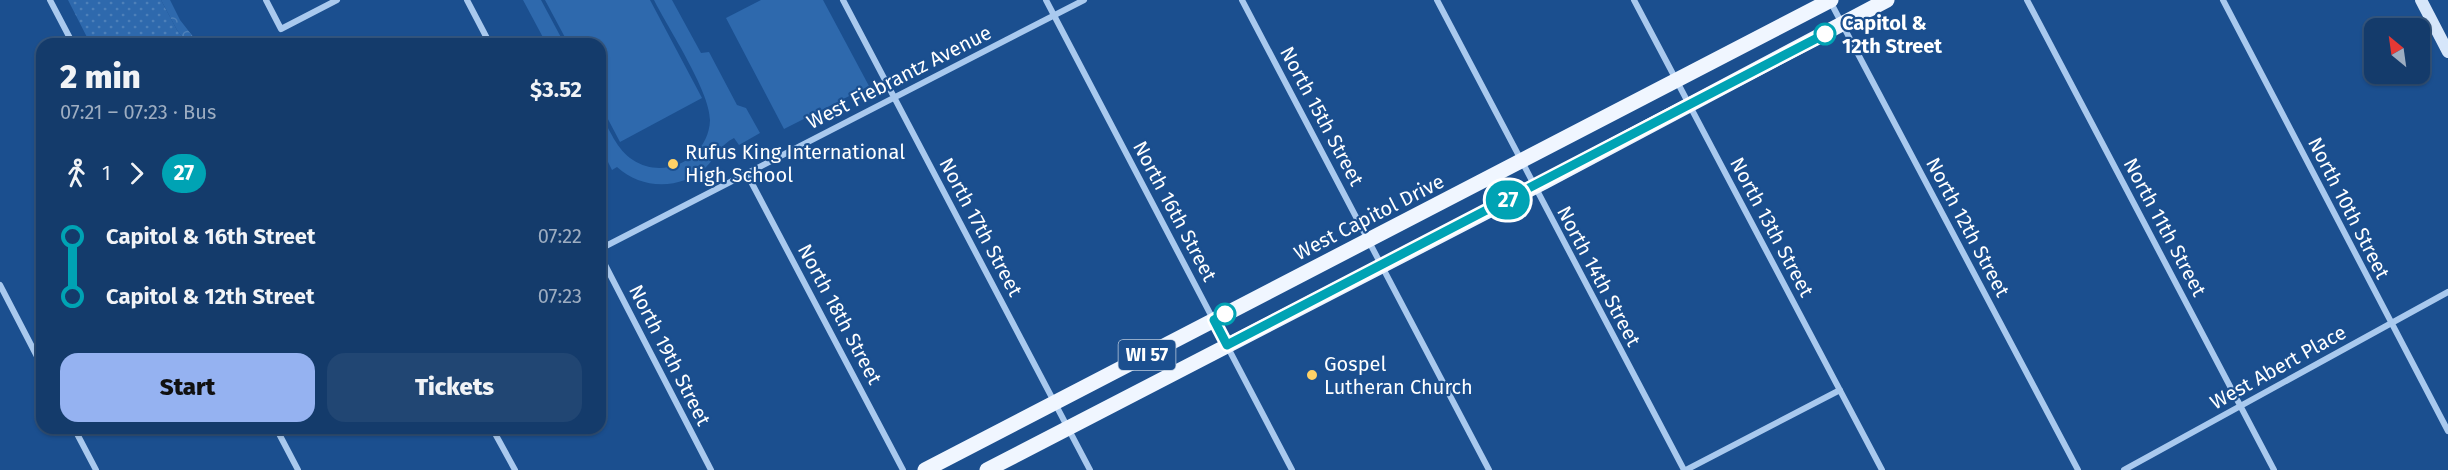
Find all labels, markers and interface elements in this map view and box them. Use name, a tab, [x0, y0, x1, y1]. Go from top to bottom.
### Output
place label: Capitol & 12th Street	[1842, 11, 1942, 58]
north arrow	[2364, 18, 2430, 84]
map controls	[2364, 18, 2430, 84]
street label: West Fiebrantz Avenue	[803, 20, 995, 134]
marker: Capitol & 12th Street	[1814, 23, 1836, 45]
street label: North 15th Street	[1275, 42, 1369, 190]
text: 2 min	[60, 57, 141, 97]
text: $3.52	[530, 76, 582, 103]
text: 07:21 – 07:23 · Bus	[60, 100, 216, 124]
street label: North 10th Street	[2303, 133, 2395, 283]
street label: North 16th Street	[1128, 137, 1222, 286]
place label: Rufus King International High School	[685, 140, 905, 187]
street label: North 13th Street	[1725, 153, 1819, 301]
street label: North 12th Street	[1921, 153, 2015, 301]
street label: North 17th Street	[934, 154, 1028, 301]
street label: North 11th Street	[2119, 154, 2212, 301]
icon: walk	[60, 157, 93, 190]
icon: forward	[120, 157, 153, 190]
marker: Rufus King International High School	[666, 157, 680, 171]
text: 27	[174, 160, 194, 186]
text: 1	[102, 161, 111, 185]
street label: West Capitol Drive	[1290, 169, 1448, 265]
line badge: 27	[1481, 180, 1535, 220]
text: 27	[1498, 187, 1518, 213]
street label: North 14th Street	[1552, 202, 1646, 351]
text: Capitol & 16th Street	[106, 223, 316, 250]
text: 07:22	[538, 224, 582, 248]
street label: North 18th Street	[793, 240, 887, 389]
street label: North 19th Street	[624, 281, 716, 430]
text: Capitol & 12th Street	[106, 283, 314, 310]
text: 07:23	[538, 284, 582, 308]
unlabelled marker	[1214, 303, 1236, 325]
street label: West Abert Place	[2206, 320, 2350, 414]
road number: WI 57	[1118, 340, 1176, 370]
place label: Gospel Lutheran Church	[1324, 352, 1473, 399]
button: Start	[60, 353, 315, 422]
button: Tickets	[327, 353, 582, 422]
marker: Gospel Lutheran Church	[1305, 368, 1319, 382]

